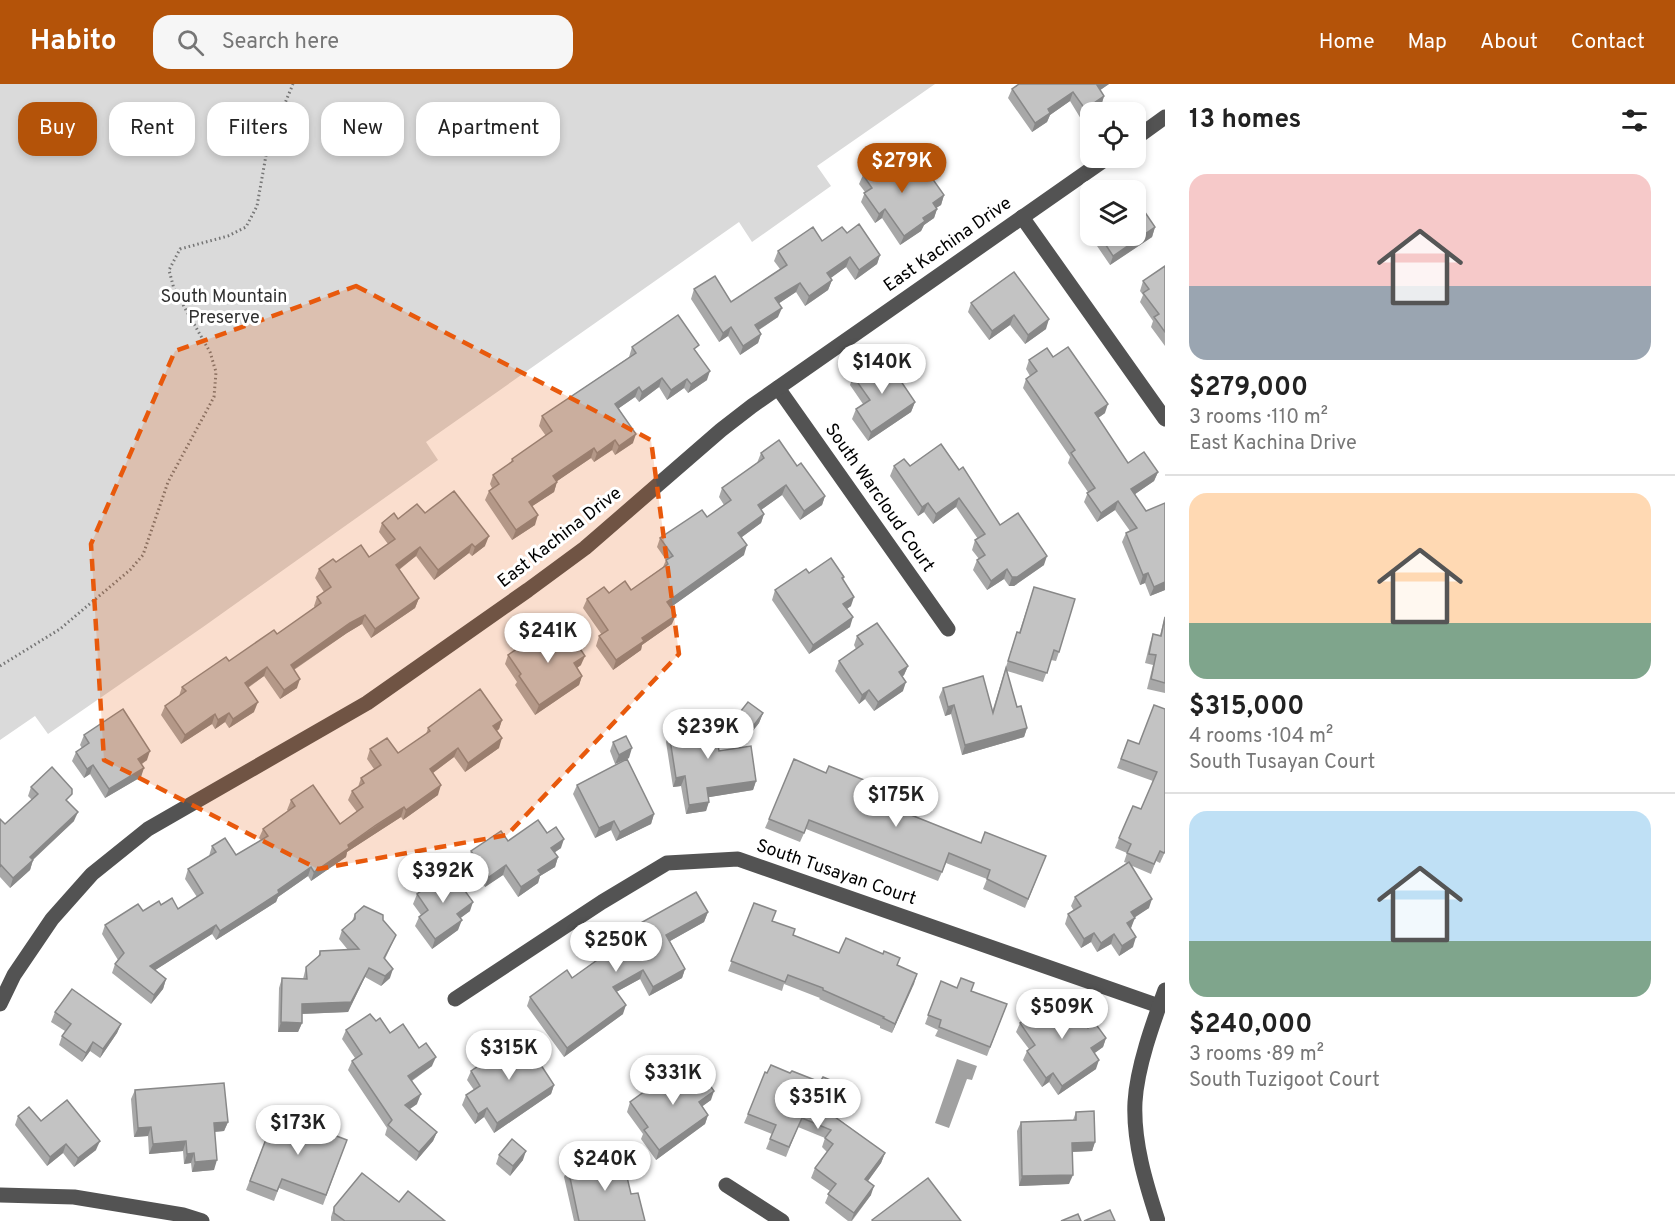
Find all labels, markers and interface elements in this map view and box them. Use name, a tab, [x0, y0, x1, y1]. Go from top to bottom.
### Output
search box	[153, 15, 573, 69]
text: Habito	[30, 24, 117, 60]
icon: search	[174, 26, 207, 59]
text: Search here	[222, 29, 339, 56]
text: Home	[1319, 29, 1375, 56]
text: Map	[1408, 29, 1447, 56]
text: About	[1480, 29, 1538, 56]
text: Contact	[1571, 29, 1645, 56]
chip: Buy	[18, 102, 97, 156]
chip: Rent	[109, 102, 195, 156]
chip: Filters	[207, 102, 309, 156]
chip: New	[321, 102, 404, 156]
chip: Apartment	[416, 102, 560, 156]
map controls	[1080, 102, 1146, 246]
button: locate	[1080, 102, 1146, 168]
text: 13 homes	[1189, 104, 1301, 137]
icon: filters	[1618, 104, 1651, 137]
pin: $279K	[860, 143, 944, 194]
text: $279K	[871, 149, 933, 175]
button: layers	[1080, 180, 1146, 246]
street label: East Kachina Drive	[880, 192, 1016, 298]
icon: home	[1366, 213, 1474, 321]
park label: South Mountain Preserve	[161, 286, 287, 330]
pin: $140K	[840, 344, 924, 395]
text: $140K	[852, 350, 912, 376]
text: $279,000	[1189, 372, 1308, 405]
text: 3 rooms · 110 m²	[1189, 405, 1328, 431]
street label: South Warcloud Court	[819, 419, 939, 577]
text: East Kachina Drive	[1189, 431, 1357, 457]
street label: East Kachina Drive	[493, 482, 627, 594]
icon: home	[1366, 532, 1474, 640]
pin: $241K	[506, 613, 590, 664]
text: $241K	[518, 619, 578, 645]
text: $315,000	[1189, 691, 1304, 724]
pin: $239K	[666, 709, 750, 760]
text: $239K	[677, 715, 739, 741]
text: 4 rooms · 104 m²	[1189, 724, 1333, 750]
text: South Tusayan Court	[1189, 750, 1375, 776]
pin: $175K	[854, 777, 938, 828]
text: $175K	[867, 783, 925, 809]
street label: South Tusayan Court	[753, 835, 919, 911]
icon: home	[1366, 850, 1474, 958]
pin: $392K	[401, 853, 485, 904]
text: $392K	[412, 859, 474, 885]
pin: $250K	[574, 922, 658, 973]
text: $250K	[584, 928, 648, 954]
pin: $509K	[1020, 989, 1104, 1040]
text: $509K	[1030, 995, 1094, 1021]
text: $240,000	[1189, 1009, 1312, 1042]
pin: $315K	[467, 1030, 551, 1081]
text: $315K	[480, 1036, 538, 1062]
text: 3 rooms · 89 m²	[1189, 1042, 1324, 1068]
pin: $331K	[631, 1055, 715, 1106]
text: $331K	[644, 1061, 702, 1087]
text: South Tuzigoot Court	[1189, 1068, 1380, 1094]
pin: $351K	[776, 1079, 860, 1130]
text: $351K	[789, 1085, 847, 1111]
pin: $173K	[256, 1105, 340, 1156]
text: $173K	[270, 1111, 326, 1137]
pin: $240K	[563, 1141, 647, 1192]
text: $240K	[573, 1147, 637, 1173]

